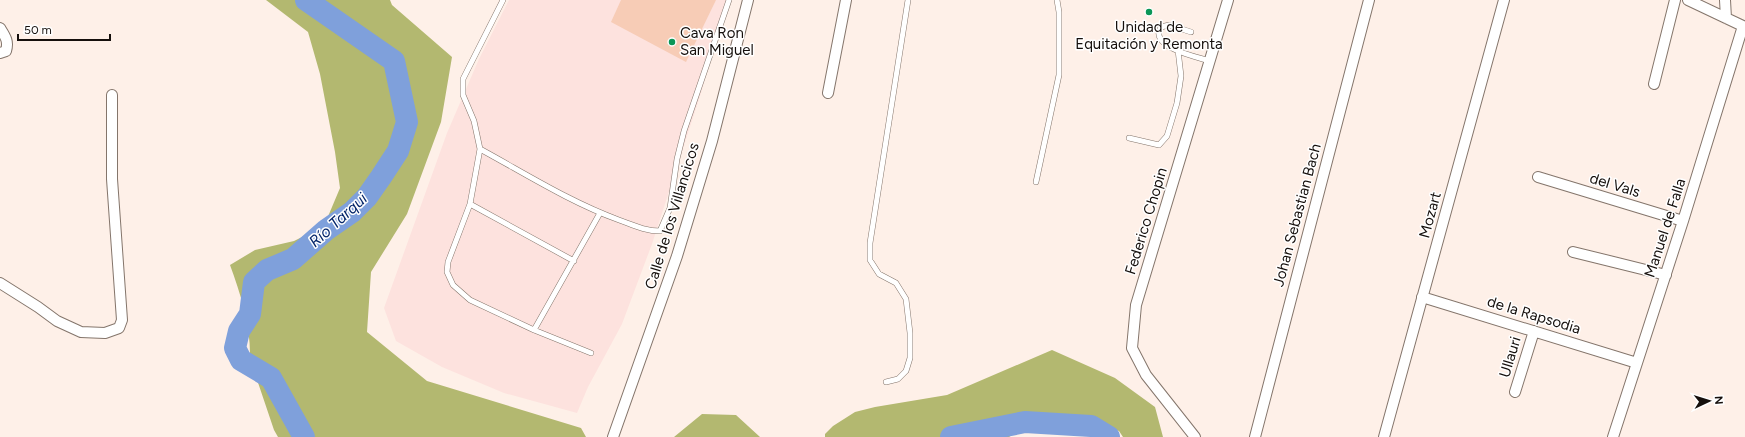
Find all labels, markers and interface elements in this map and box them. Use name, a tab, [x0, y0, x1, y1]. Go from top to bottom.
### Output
marker: Unidad de Equitación y Remonta	[1144, 7, 1154, 17]
scale bar	[18, 16, 110, 42]
place label: Unidad de Equitación y Remonta	[1075, 18, 1223, 53]
text: 50 m	[24, 23, 52, 37]
place label: Cava Ron San Miguel	[680, 24, 754, 59]
marker: Cava Ron San Miguel	[667, 37, 677, 47]
street label: Calle de los Villancicos	[641, 141, 703, 291]
street label: Johan Sebastian Bach	[1269, 141, 1325, 289]
street label: Federico Chopin	[1121, 165, 1171, 277]
street label: del Vals	[1588, 169, 1642, 201]
street label: Manuel de Falla	[1641, 176, 1689, 280]
water label: Río Tarqui	[305, 189, 371, 251]
street label: Mozart	[1415, 190, 1445, 240]
street label: de la Rapsodia	[1485, 292, 1583, 338]
street label: Ullauri	[1495, 334, 1525, 380]
north arrow	[1689, 381, 1729, 421]
text: N	[1712, 396, 1725, 405]

